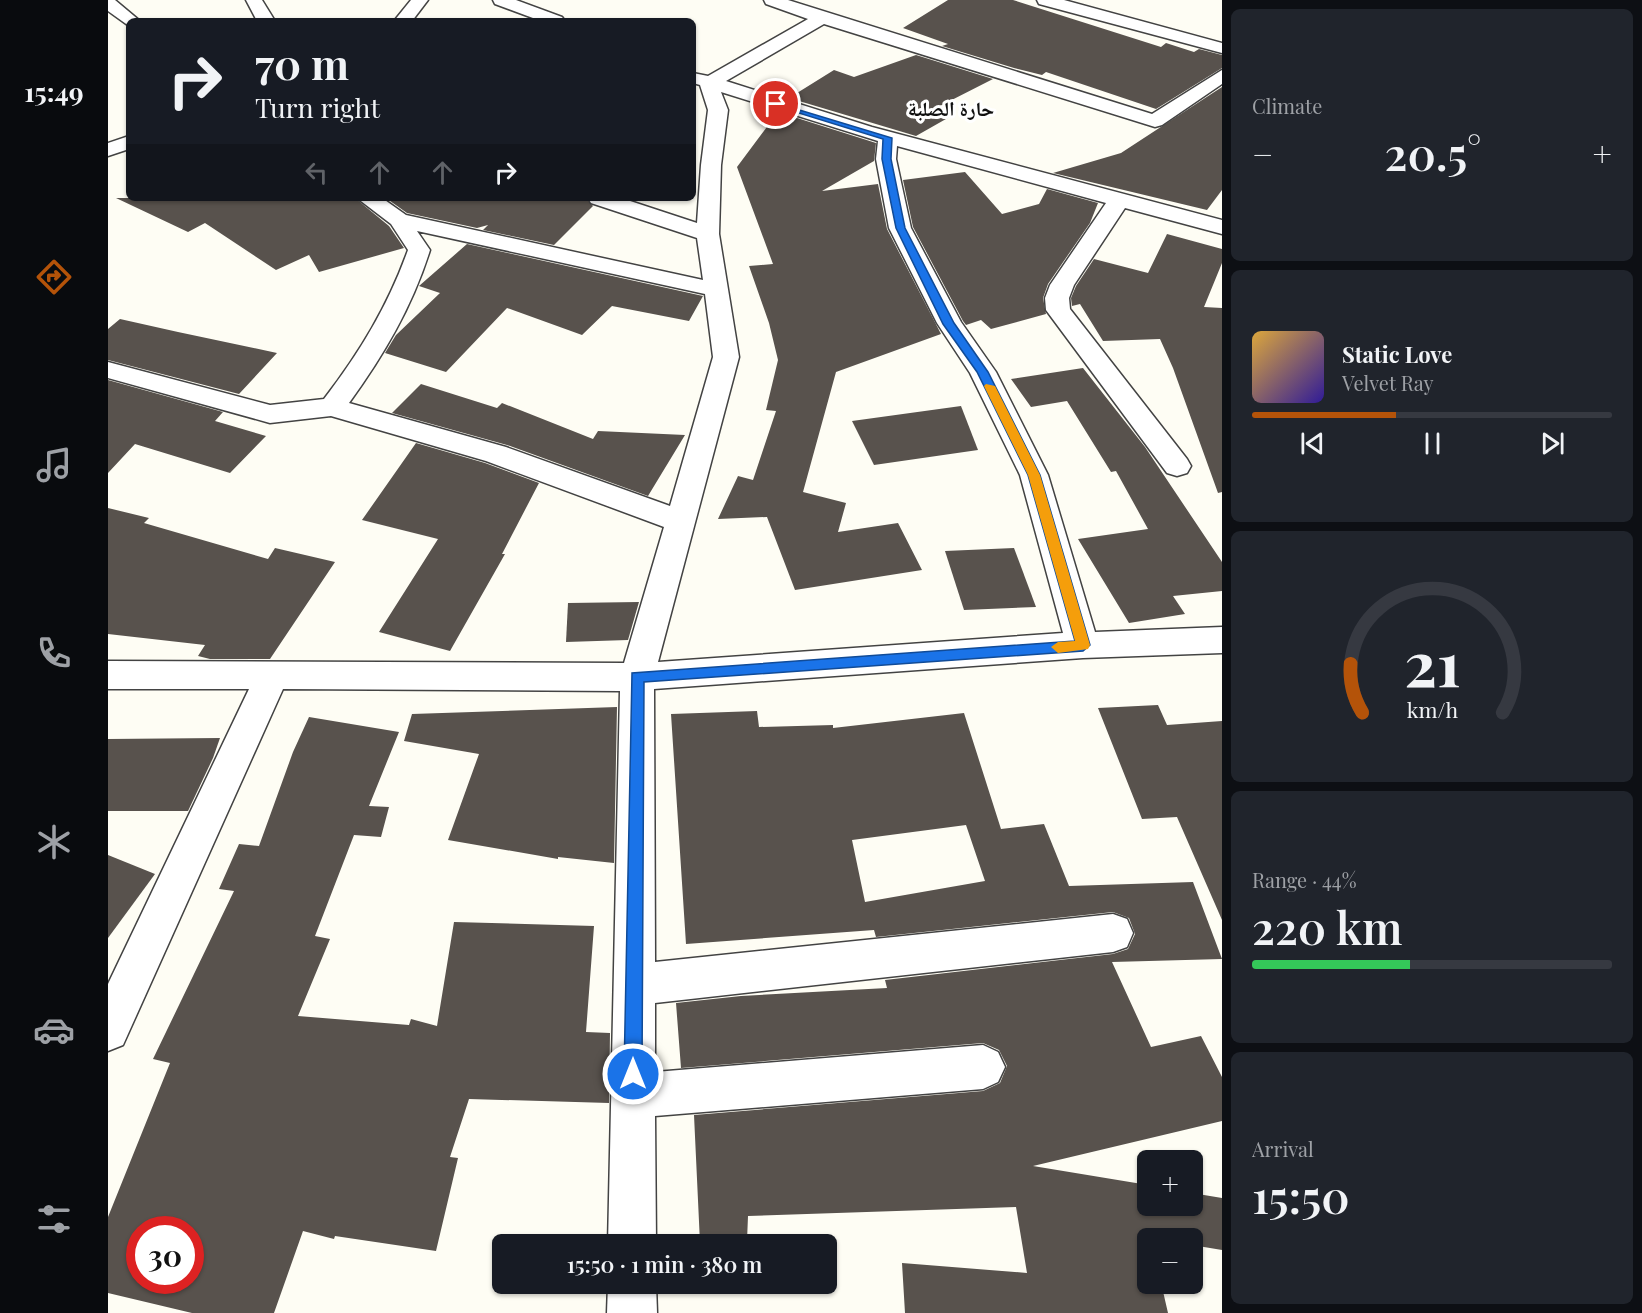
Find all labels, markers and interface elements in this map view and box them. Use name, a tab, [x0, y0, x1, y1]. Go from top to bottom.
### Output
text: 70 m	[255, 35, 349, 91]
icon: right	[156, 42, 234, 120]
text: 15:49	[24, 73, 84, 109]
pin	[750, 78, 801, 129]
icon: arrive	[759, 87, 792, 120]
text: Turn right	[255, 89, 380, 125]
text: Climate	[1252, 92, 1322, 119]
district label: حارة الصلبة	[908, 94, 994, 121]
text: 20.5°	[1385, 122, 1481, 182]
text: −	[1252, 131, 1273, 175]
text: +	[1593, 131, 1612, 175]
icon: left	[300, 156, 333, 189]
icon: ahead	[363, 156, 396, 189]
icon: ahead	[426, 156, 459, 189]
icon: right	[489, 156, 522, 189]
icon: directions	[33, 256, 75, 298]
text: Static Love	[1342, 339, 1452, 369]
text: Velvet Ray	[1342, 369, 1434, 396]
icon: previous	[1296, 427, 1329, 460]
icon: pause	[1416, 427, 1449, 460]
icon: next	[1536, 427, 1569, 460]
icon: music	[33, 444, 75, 486]
text: 21	[1404, 620, 1460, 704]
icon: phone	[33, 632, 75, 674]
text: km/h	[1406, 696, 1458, 724]
icon: climate	[33, 821, 75, 863]
text: Range · 44%	[1252, 866, 1357, 893]
text: 220 km	[1252, 896, 1402, 956]
icon: car	[33, 1009, 75, 1051]
position arrow	[601, 1042, 665, 1106]
text: Arrival	[1252, 1135, 1314, 1162]
map controls	[1137, 1150, 1203, 1294]
button: +	[1137, 1150, 1203, 1216]
text: 15:50	[1252, 1165, 1350, 1225]
icon: filters	[33, 1198, 75, 1240]
speed limit sign: 30	[126, 1216, 204, 1294]
button: −	[1137, 1228, 1203, 1294]
text: 15:50 · 1 min · 380 m	[567, 1249, 762, 1279]

